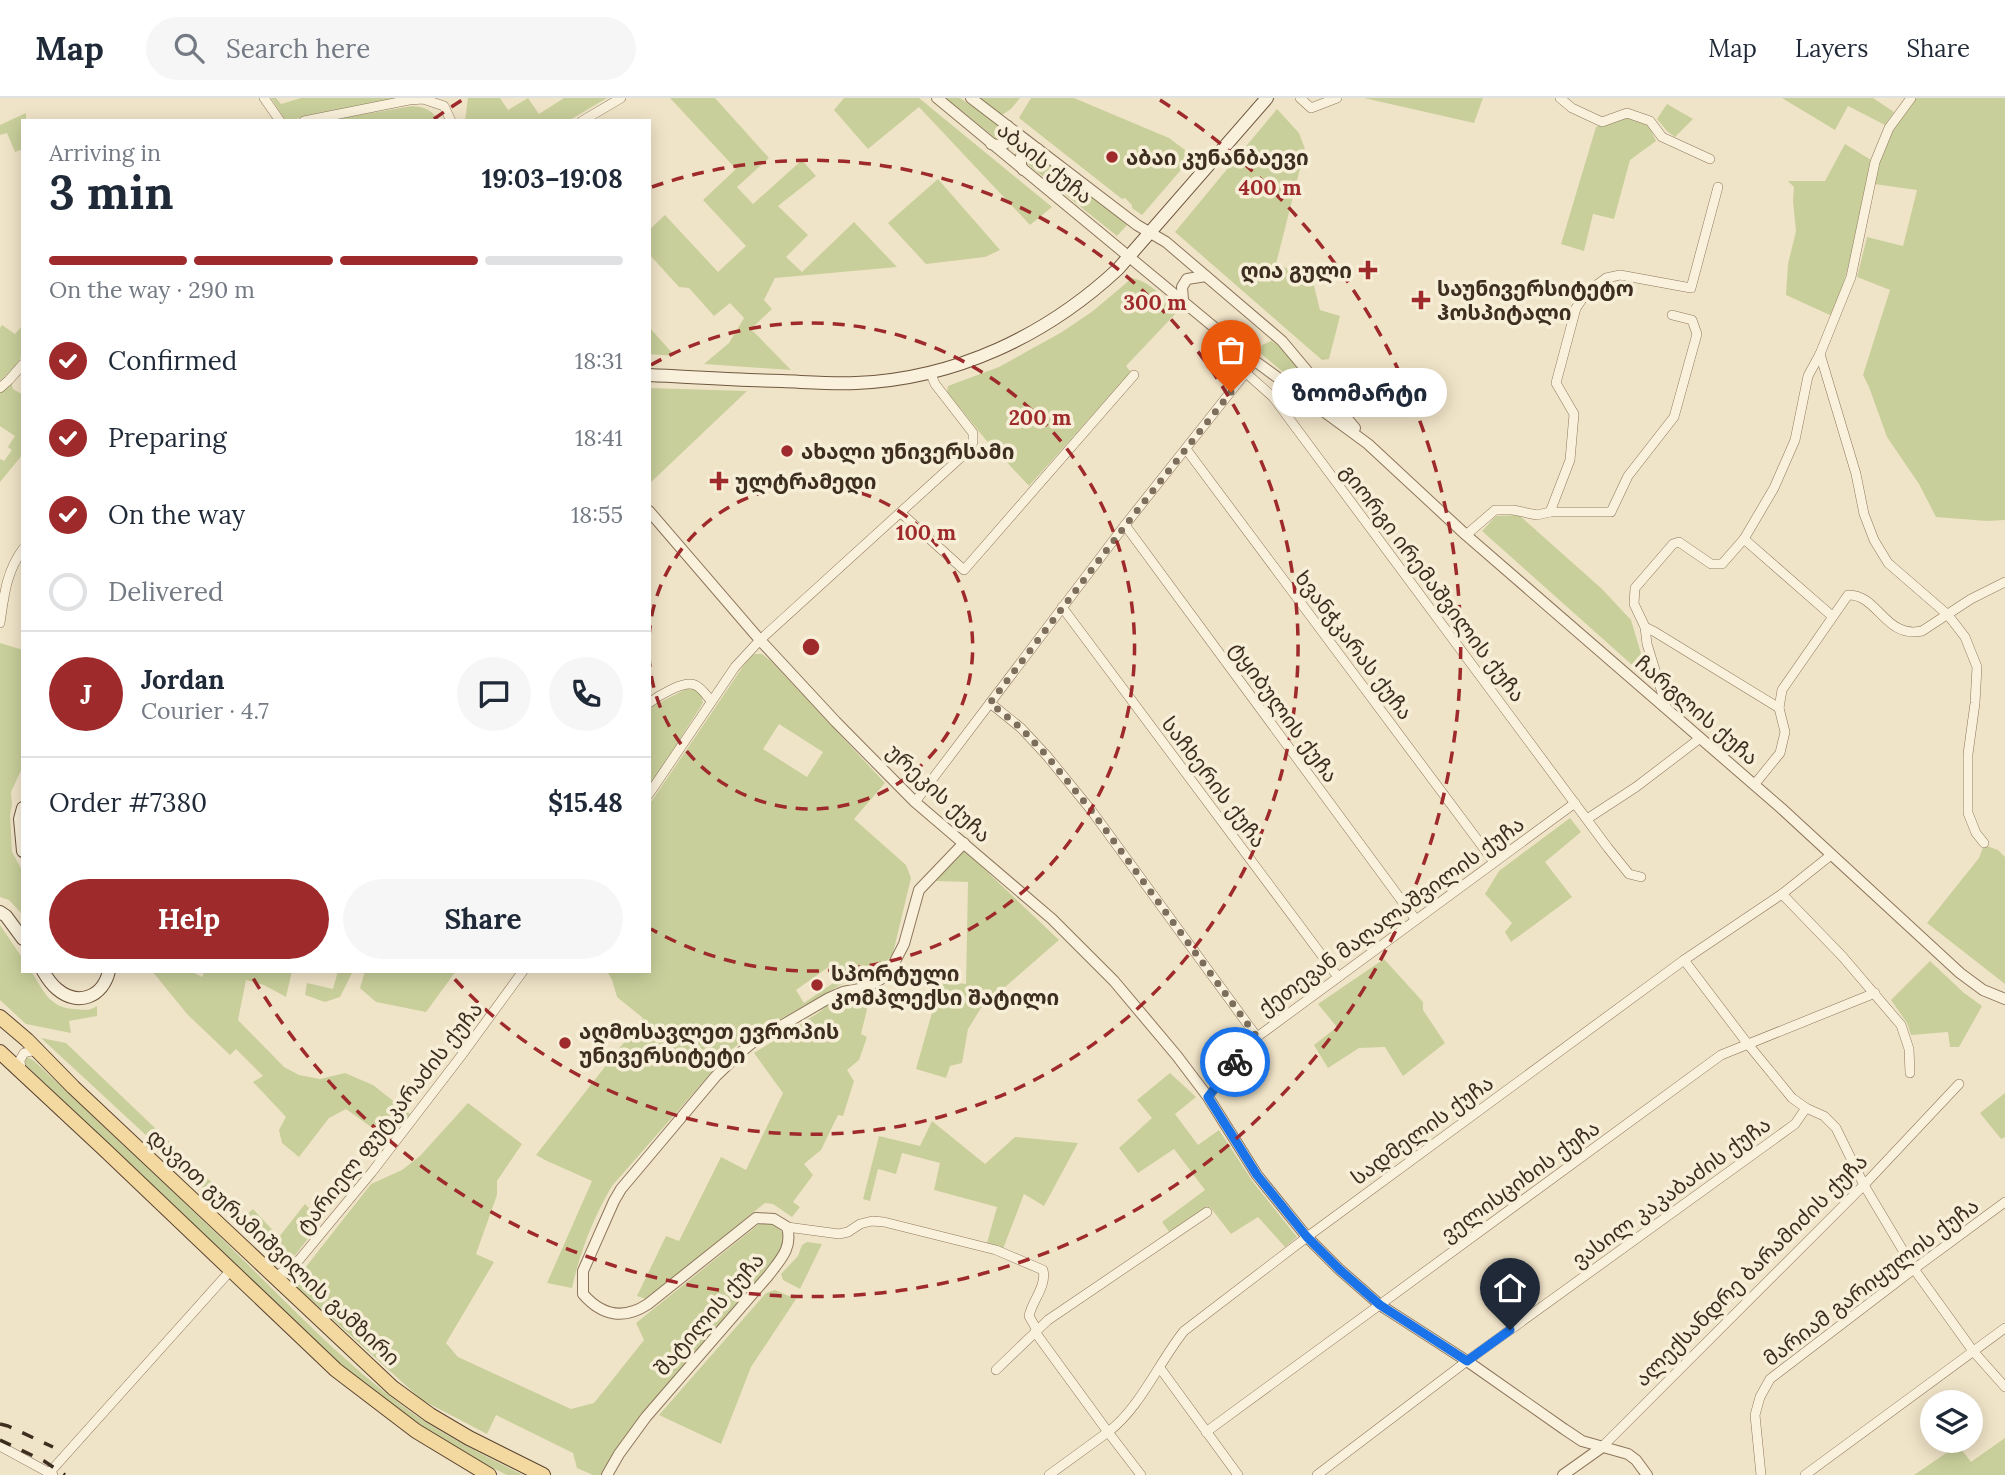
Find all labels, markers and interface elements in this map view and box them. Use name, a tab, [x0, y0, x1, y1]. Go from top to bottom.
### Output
search box	[146, 17, 636, 80]
text: Map	[35, 27, 104, 69]
icon: search	[170, 29, 208, 67]
text: Search here	[226, 32, 370, 65]
text: Map	[1708, 33, 1757, 64]
text: Layers	[1795, 33, 1868, 64]
text: Share	[1906, 33, 1970, 64]
street label: აბაის ქუჩა	[992, 116, 1098, 210]
text: Arriving in	[49, 138, 161, 167]
place label: აბაი კუნანბაევი	[1126, 144, 1309, 171]
marker: აბაი კუნანბაევი	[1104, 149, 1120, 165]
text: 19:03–19:08	[482, 162, 623, 195]
text: 3 min	[49, 163, 174, 222]
text: 400 m	[1238, 174, 1302, 201]
place label: ღია გული	[1240, 257, 1352, 284]
marker: ღია გული	[1358, 260, 1378, 280]
text: On the way · 290 m	[49, 275, 255, 304]
place label: საუნივერსიტეტო ჰოსპიტალი	[1437, 275, 1634, 326]
text: 300 m	[1123, 289, 1187, 316]
marker: საუნივერსიტეტო ჰოსპიტალი	[1411, 290, 1431, 310]
pin	[1201, 320, 1261, 392]
icon: bag	[1212, 331, 1250, 369]
icon: check	[49, 342, 87, 380]
text: Confirmed	[108, 344, 237, 377]
text: 18:31	[575, 346, 623, 375]
callout: ზოომარტი	[1273, 368, 1448, 416]
text: ზოომარტი	[1292, 378, 1427, 407]
text: 200 m	[1009, 404, 1071, 431]
icon: check	[49, 419, 87, 457]
text: Preparing	[108, 421, 227, 454]
text: 18:41	[575, 423, 623, 452]
place label: ახალი უნივერსამი	[801, 438, 1014, 465]
marker: ახალი უნივერსამი	[779, 443, 795, 459]
street label: გიორგი ირემაშვილის ქუჩა	[1335, 459, 1531, 707]
place label: ულტრამედი	[735, 468, 876, 495]
marker: ულტრამედი	[709, 471, 729, 491]
icon: check	[49, 496, 87, 534]
text: On the way	[108, 498, 245, 531]
text: 18:55	[571, 500, 623, 529]
text: 100 m	[896, 519, 956, 546]
street label: ხვანჭკარას ქუჩა	[1289, 565, 1419, 725]
text: Delivered	[108, 575, 224, 608]
centre of rings	[799, 635, 823, 659]
street label: ტყიბულის ქუჩა	[1224, 636, 1344, 788]
street label: ჩარგლის ქუჩა	[1630, 649, 1764, 771]
button: chat	[457, 657, 531, 731]
button: phone	[549, 657, 623, 731]
text: Jordan	[141, 663, 225, 696]
text: J	[80, 678, 92, 711]
text: Courier · 4.7	[141, 696, 269, 725]
street label: საჩხერის ქუჩა	[1156, 711, 1272, 853]
street label: ურეკის ქუჩა	[881, 738, 997, 848]
text: Order #7380	[49, 786, 207, 819]
text: $15.48	[548, 786, 623, 819]
street label: ქეთევან მაღალაშვილის ქუჩა	[1253, 810, 1529, 1022]
button: Help	[49, 879, 329, 959]
button: Share	[343, 879, 623, 959]
place label: სპორტული კომპლექსი შატილი	[831, 960, 1059, 1011]
marker: სპორტული კომპლექსი შატილი	[809, 977, 825, 993]
street label: ტარიელ ფუტკარაძის ქუჩა	[290, 996, 488, 1240]
place label: აღმოსავლეთ ევროპის უნივერსიტეტი	[579, 1018, 839, 1069]
courier	[1200, 1027, 1270, 1097]
marker: აღმოსავლეთ ევროპის უნივერსიტეტი	[557, 1035, 573, 1051]
icon: bike	[1216, 1043, 1254, 1081]
street label: სადმელის ქუჩა	[1345, 1069, 1499, 1191]
street label: ვასილ კაკაბაძის ქუჩა	[1566, 1111, 1776, 1273]
street label: ველისციხის ქუჩა	[1435, 1114, 1605, 1248]
street label: დავით გურამიშვილის გამზირი	[142, 1123, 406, 1371]
street label: ალექსანდრე ბარამიძის ქუჩა	[1629, 1148, 1873, 1392]
street label: მარიამ გარიყულის ქუჩა	[1758, 1192, 1984, 1372]
street label: შატილის ქუჩა	[648, 1247, 770, 1381]
pin	[1480, 1258, 1540, 1330]
icon: home	[1491, 1269, 1529, 1307]
map controls	[1920, 1390, 1983, 1453]
button: layers	[1920, 1390, 1983, 1453]

